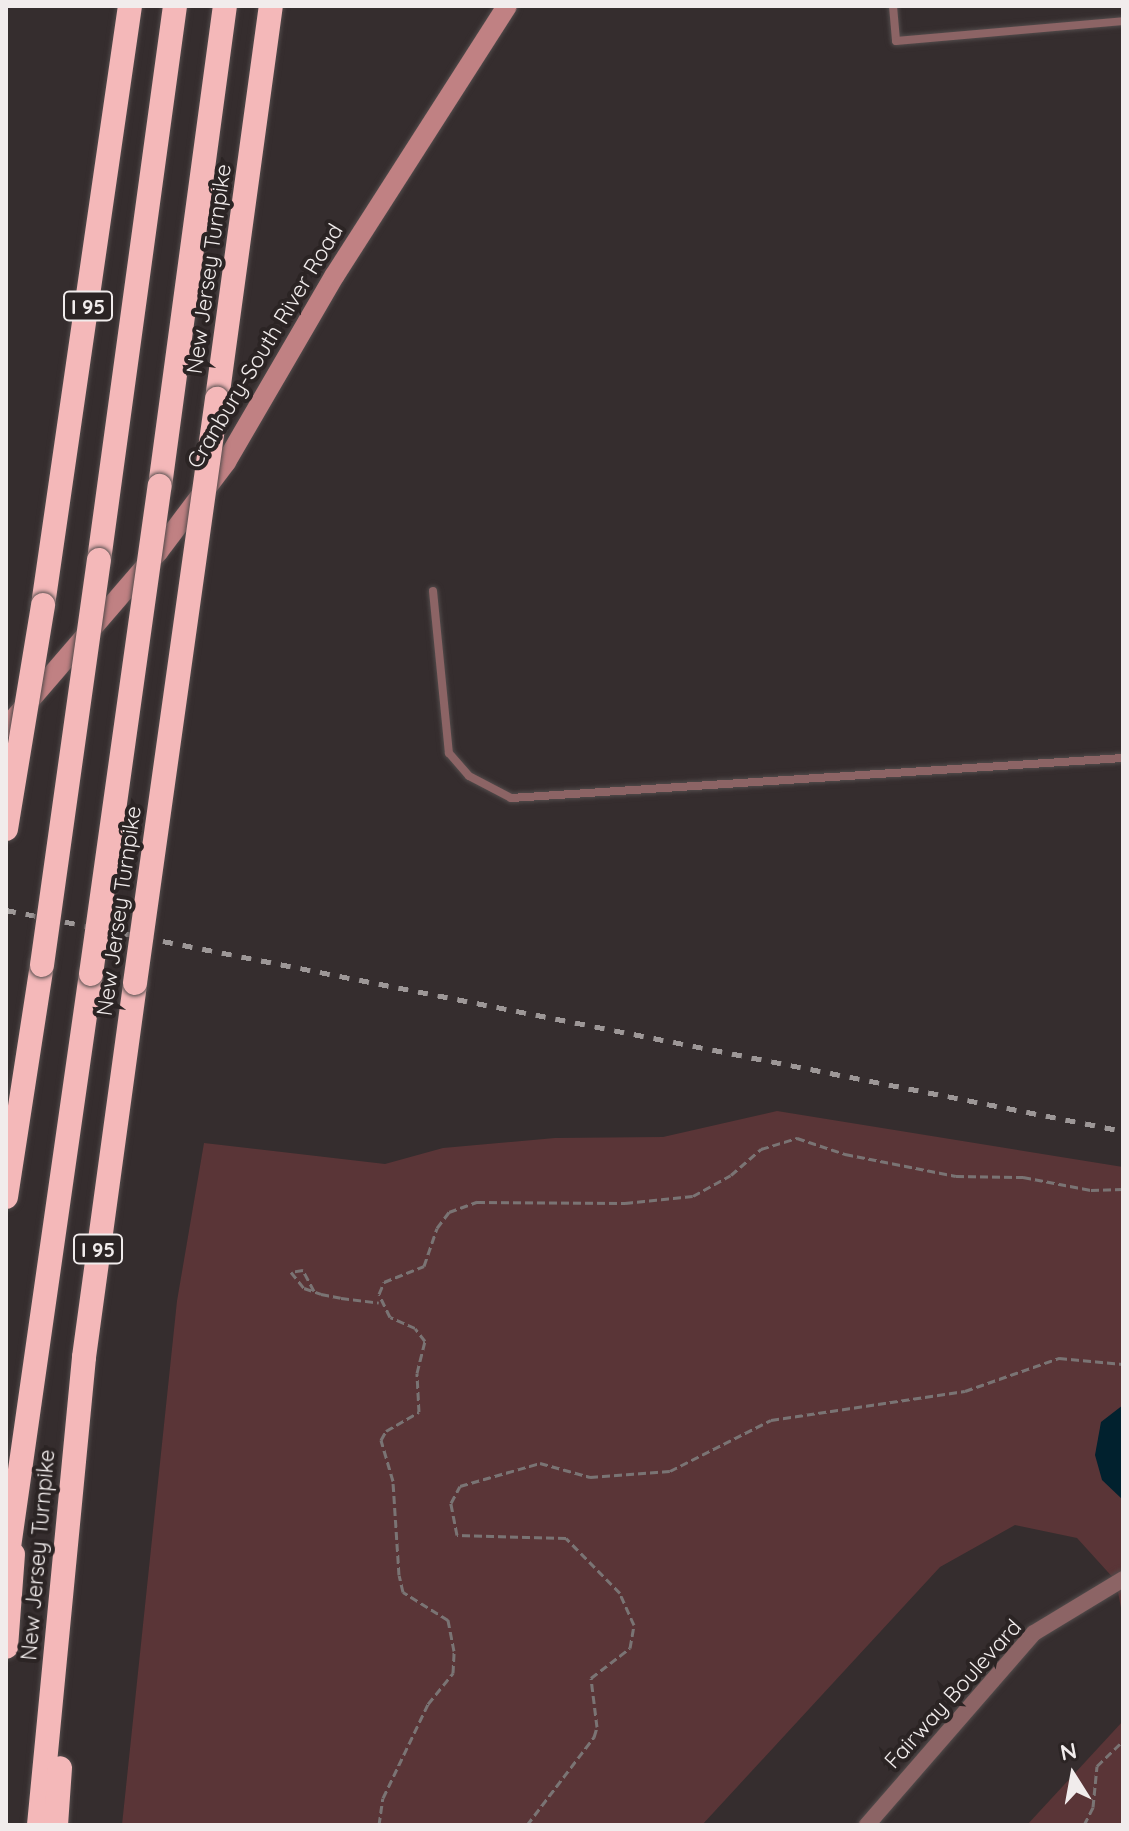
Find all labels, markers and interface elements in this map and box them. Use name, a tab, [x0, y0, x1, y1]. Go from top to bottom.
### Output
street label: New Jersey Turnpike	[181, 162, 237, 376]
street label: Cranbury-South River Road	[181, 219, 349, 473]
road number: I 95	[62, 290, 114, 322]
street label: New Jersey Turnpike	[91, 804, 147, 1018]
road number: I 95	[72, 1233, 124, 1265]
street label: New Jersey Turnpike	[16, 1448, 60, 1662]
street label: Fairway Boulevard	[879, 1614, 1027, 1774]
north arrow	[1033, 1735, 1113, 1815]
text: N	[1058, 1736, 1079, 1767]

